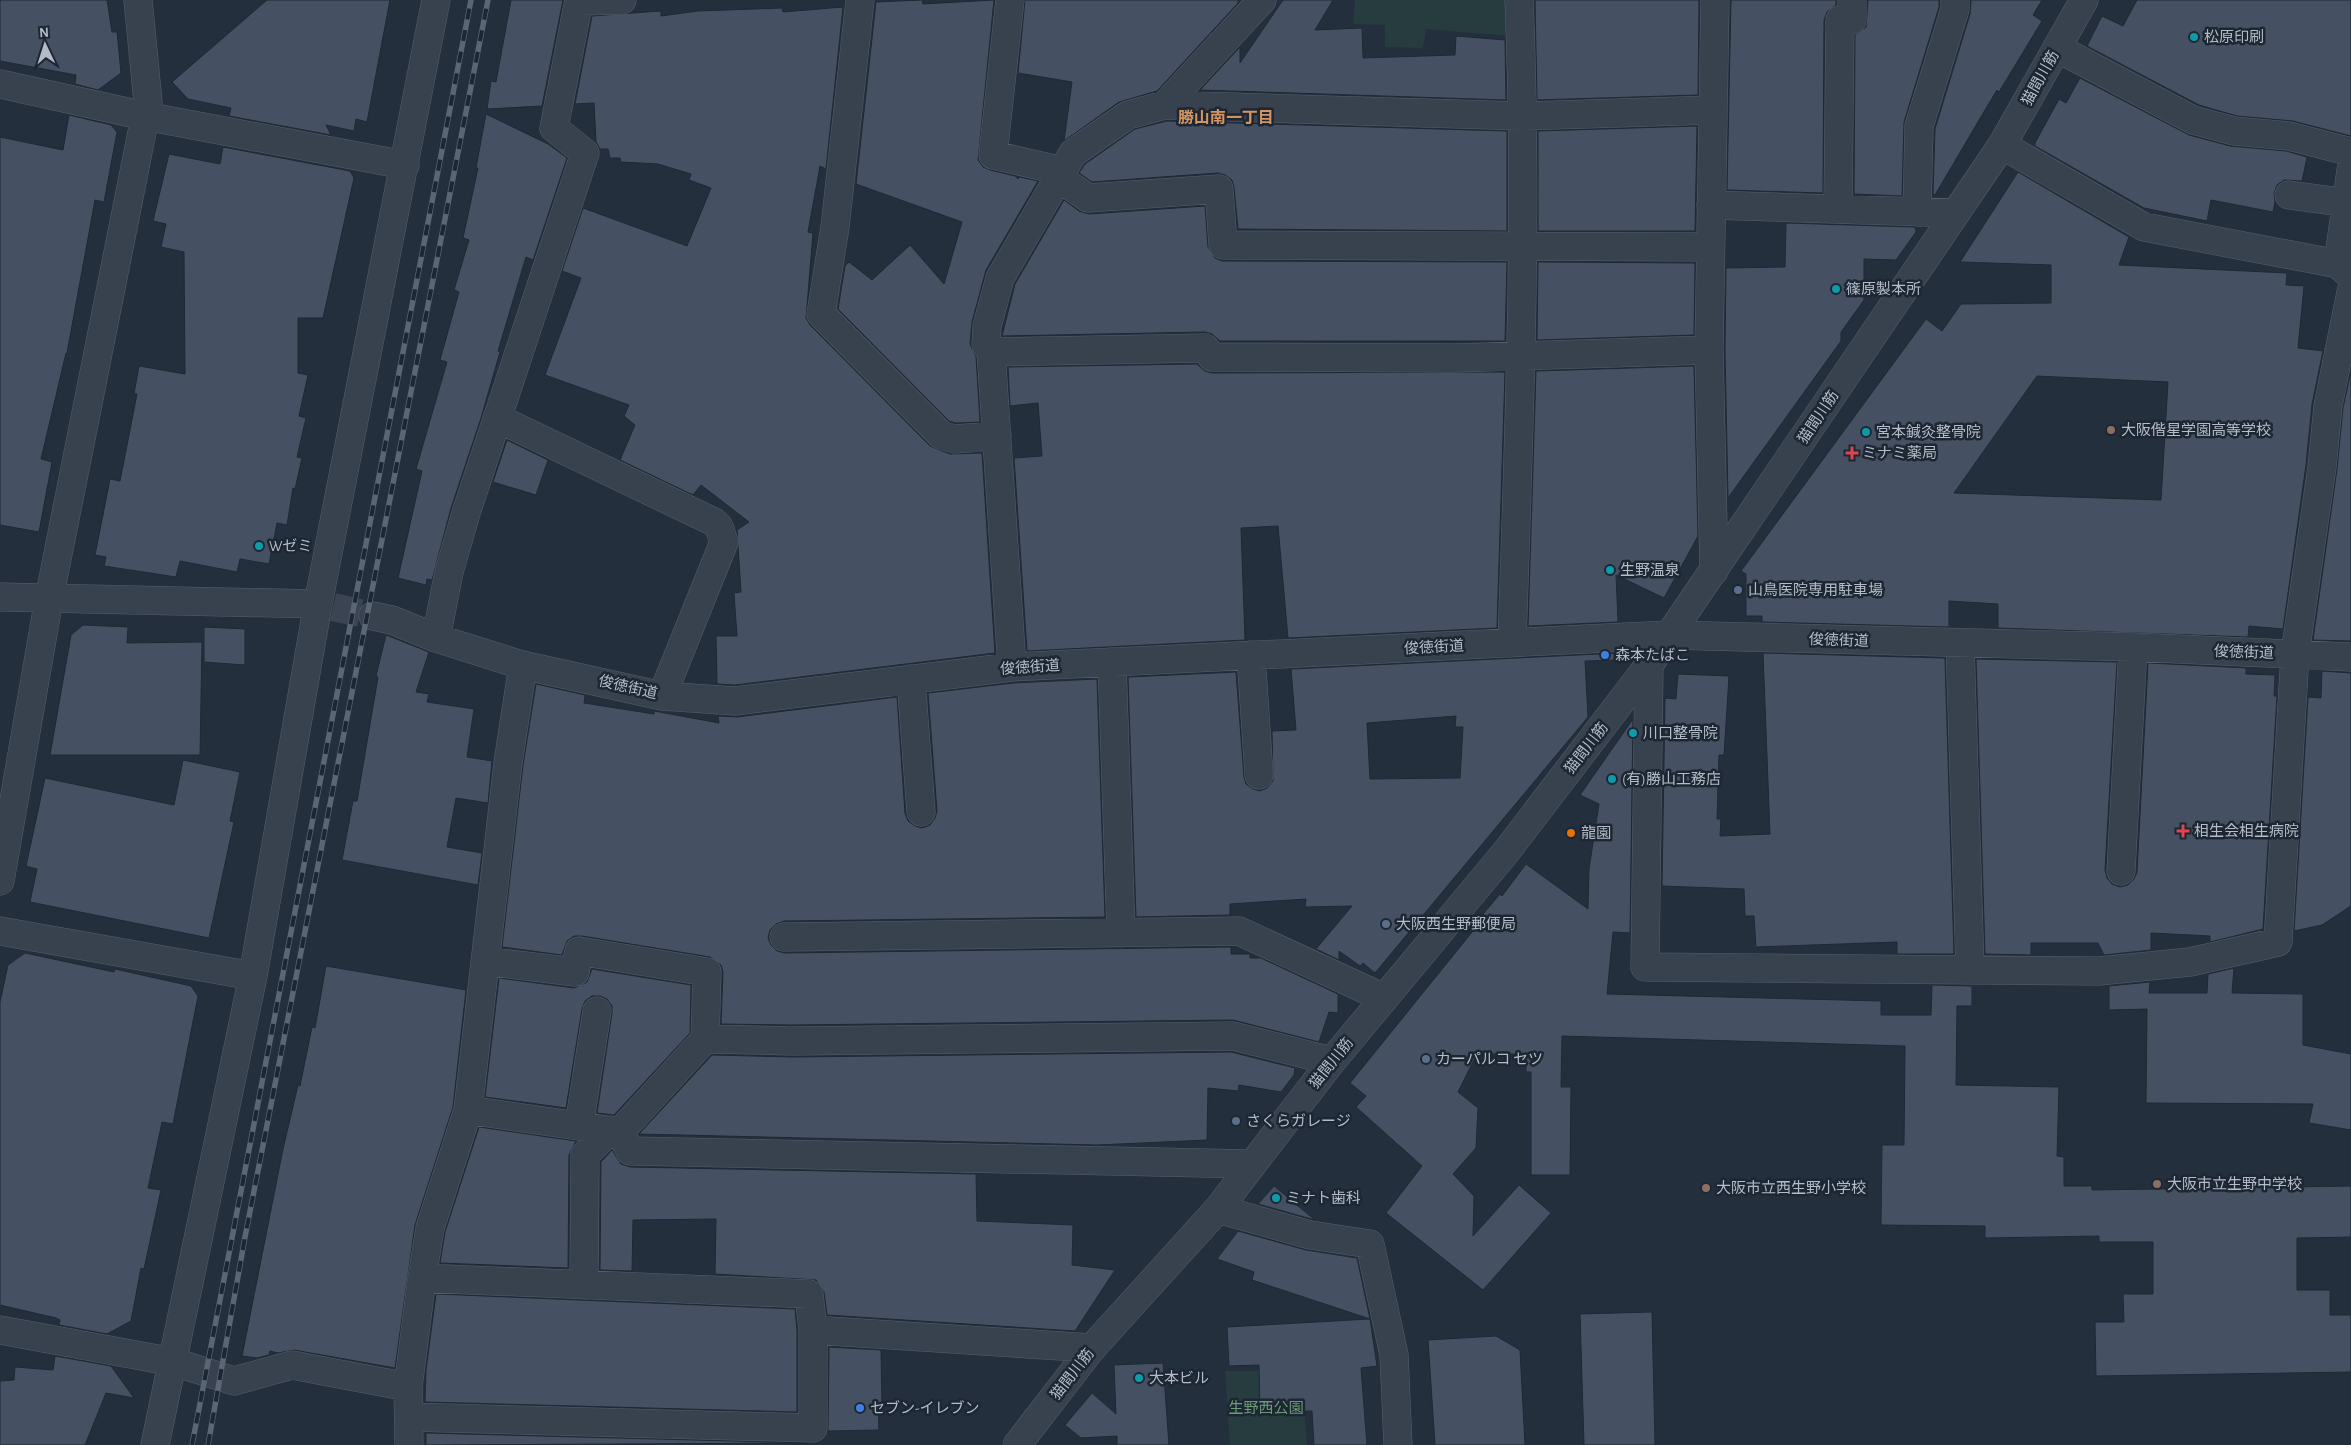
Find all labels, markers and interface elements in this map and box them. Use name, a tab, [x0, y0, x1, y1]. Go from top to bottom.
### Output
north arrow	[20, 20, 70, 70]
text: N	[39, 26, 50, 40]
place label: 松原印刷	[2204, 29, 2264, 45]
marker: 松原印刷	[2188, 31, 2200, 43]
street label: 猫間川筋	[2018, 48, 2062, 108]
district label: 勝山南一丁目	[1178, 109, 1274, 126]
place label: 篠原製本所	[1846, 281, 1921, 297]
marker: 篠原製本所	[1830, 283, 1842, 295]
street label: 猫間川筋	[1795, 388, 1841, 446]
place label: 大阪偕星学園高等学校	[2121, 421, 2271, 438]
place label: 宮本鍼灸整骨院	[1876, 424, 1981, 440]
marker: 大阪偕星学園高等学校	[2105, 424, 2117, 436]
marker: 宮本鍼灸整骨院	[1860, 426, 1872, 438]
place label: ミナミ薬局	[1862, 445, 1937, 461]
marker: ミナミ薬局	[1846, 447, 1858, 459]
place label: Wゼミ	[269, 538, 312, 554]
marker: Wゼミ	[253, 540, 265, 552]
place label: 生野温泉	[1620, 562, 1680, 578]
marker: 生野温泉	[1604, 564, 1616, 576]
place label: 山鳥医院専用駐車場	[1748, 582, 1883, 598]
marker: 山鳥医院専用駐車場	[1732, 584, 1744, 596]
street label: 俊徳街道	[1809, 631, 1869, 649]
street label: 俊徳街道	[1404, 637, 1464, 657]
street label: 俊徳街道	[2214, 643, 2274, 661]
place label: 森本たばこ	[1615, 647, 1690, 663]
marker: 森本たばこ	[1599, 649, 1611, 661]
street label: 俊徳街道	[1000, 657, 1060, 677]
street label: 俊徳街道	[597, 672, 659, 702]
street label: 猫間川筋	[1561, 719, 1611, 777]
place label: 川口整骨院	[1643, 725, 1718, 741]
marker: 川口整骨院	[1627, 727, 1639, 739]
place label: (有)勝山工務店	[1622, 771, 1721, 787]
marker: (有)勝山工務店	[1606, 773, 1618, 785]
place label: 相生会相生病院	[2194, 823, 2299, 839]
marker: 相生会相生病院	[2176, 824, 2190, 838]
place label: 龍園	[1581, 825, 1611, 841]
marker: 龍園	[1565, 827, 1577, 839]
place label: 大阪西生野郵便局	[1396, 916, 1516, 932]
marker: 大阪西生野郵便局	[1380, 918, 1392, 930]
street label: 猫間川筋	[1306, 1035, 1356, 1091]
place label: カーパルコ セツ	[1436, 1052, 1543, 1067]
marker: カーパルコ セツ	[1420, 1053, 1432, 1065]
place label: さくらガレージ	[1246, 1113, 1351, 1129]
marker: さくらガレージ	[1230, 1115, 1242, 1127]
place label: 大阪市立生野中学校	[2167, 1176, 2302, 1192]
marker: 大阪市立生野中学校	[2151, 1178, 2163, 1190]
place label: 大阪市立西生野小学校	[1716, 1180, 1866, 1196]
marker: 大阪市立西生野小学校	[1700, 1182, 1712, 1194]
place label: ミナト歯科	[1286, 1190, 1361, 1206]
marker: ミナト歯科	[1270, 1192, 1282, 1204]
street label: 猫間川筋	[1047, 1345, 1097, 1403]
place label: 大本ビル	[1149, 1370, 1209, 1386]
marker: 大本ビル	[1133, 1372, 1145, 1384]
place label: セブン-イレブン	[870, 1400, 980, 1416]
park label: 生野西公園	[1228, 1400, 1304, 1416]
marker: セブン-イレブン	[854, 1402, 866, 1414]

